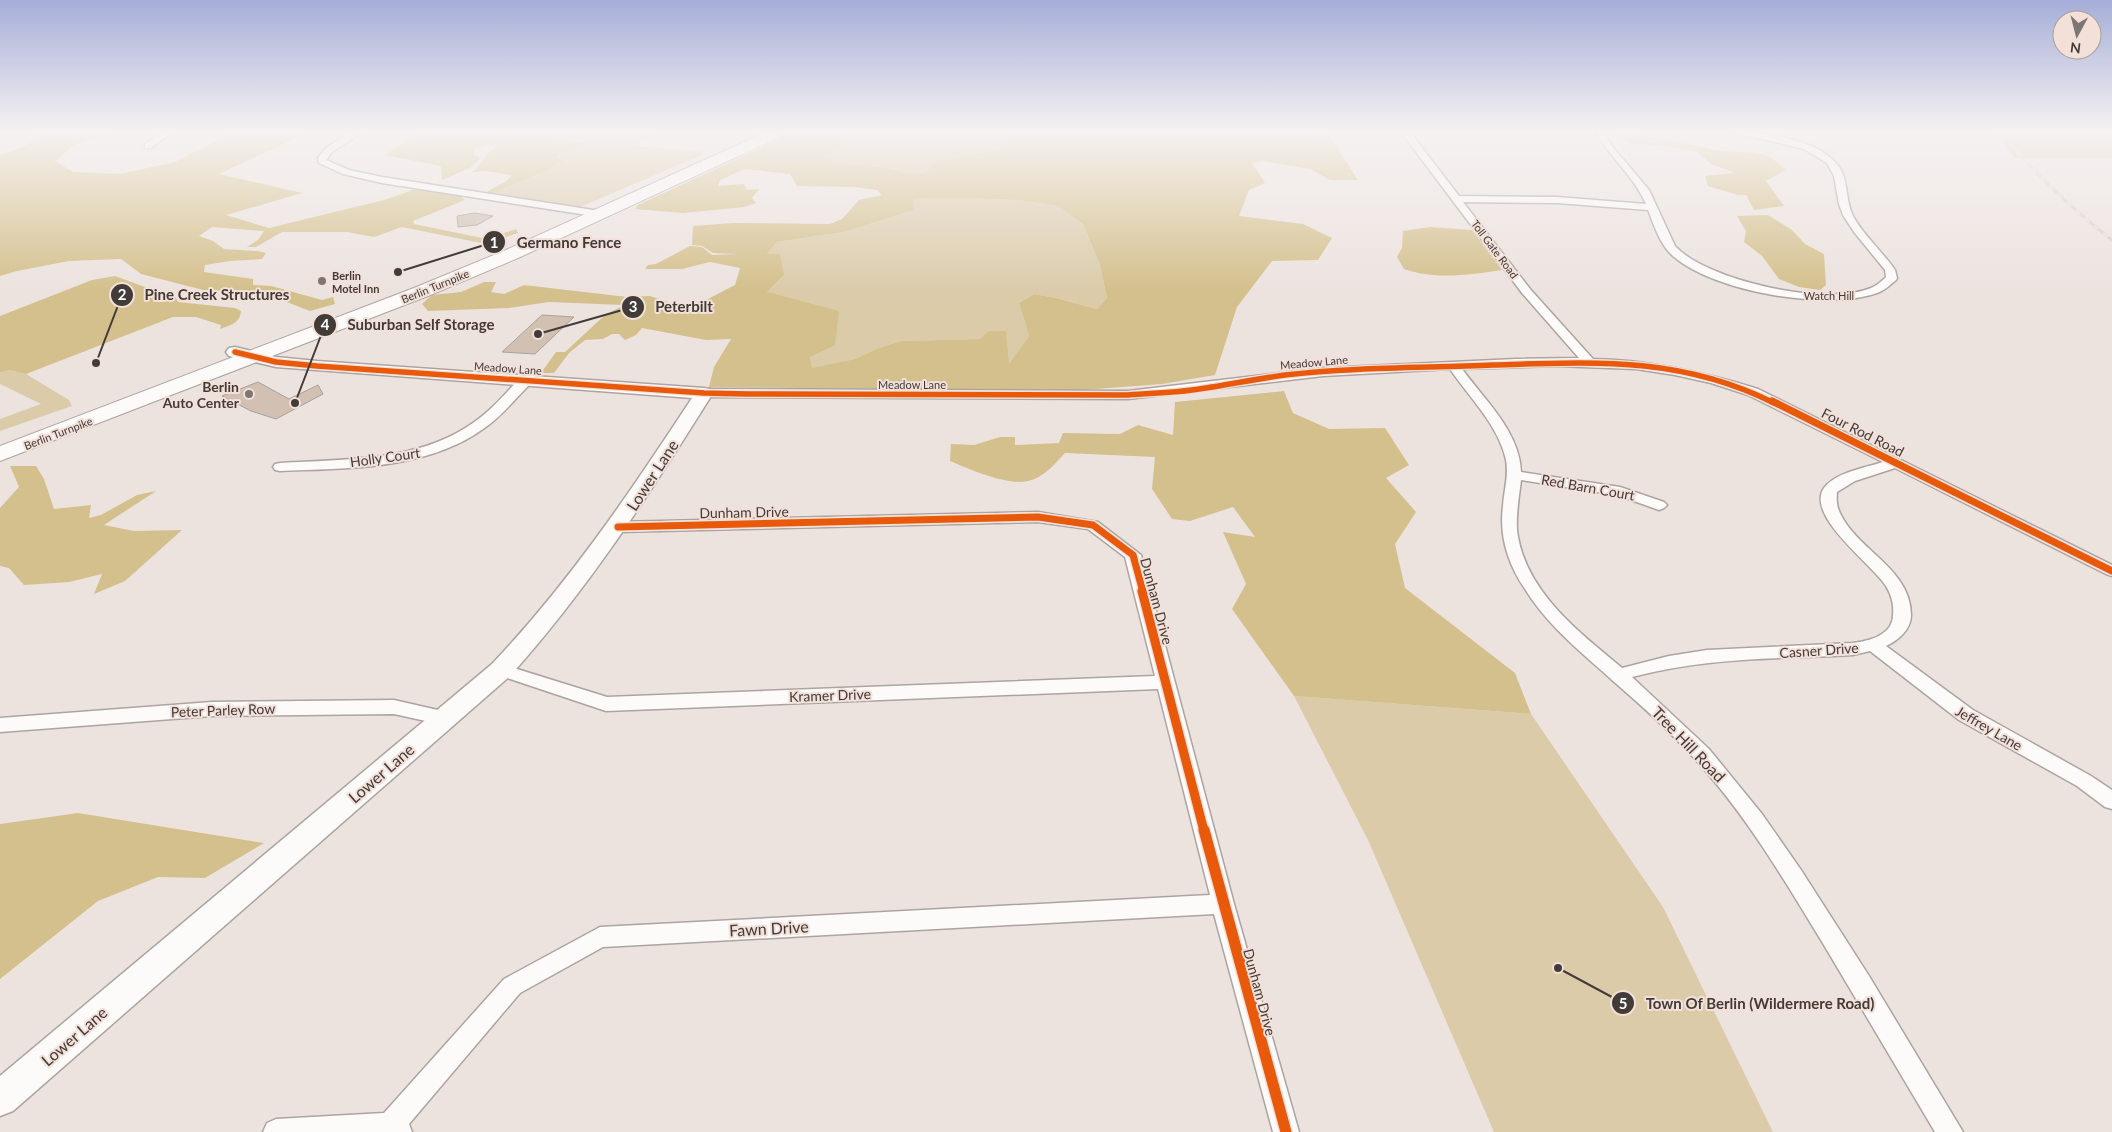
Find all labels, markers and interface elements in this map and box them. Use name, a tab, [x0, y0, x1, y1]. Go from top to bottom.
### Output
north arrow	[2052, 10, 2102, 60]
text: N	[2069, 39, 2082, 57]
street label: Toll Gate Road	[1469, 217, 1521, 281]
callout: Germano Fence	[482, 227, 631, 257]
text: 1	[490, 233, 498, 251]
text: Germano Fence	[517, 233, 621, 251]
street label: Berlin Turnpike	[399, 266, 471, 306]
place label: Berlin Motel Inn	[332, 269, 379, 295]
marker: Berlin Motel Inn	[316, 275, 328, 287]
callout: Pine Creek Structures	[110, 280, 300, 310]
text: 2	[118, 285, 127, 303]
text: Pine Creek Structures	[145, 285, 290, 303]
street label: Watch Hill	[1804, 289, 1854, 302]
callout: Peterbilt	[621, 292, 723, 322]
text: 3	[629, 297, 637, 315]
text: Peterbilt	[655, 297, 713, 315]
callout: Suburban Self Storage	[313, 310, 505, 340]
text: 4	[321, 315, 330, 333]
text: Suburban Self Storage	[348, 315, 494, 333]
street label: Meadow Lane	[1280, 353, 1349, 371]
street label: Meadow Lane	[474, 359, 543, 377]
place label: Berlin Auto Center	[162, 378, 240, 411]
street label: Meadow Lane	[878, 378, 946, 391]
marker: Berlin Auto Center	[243, 388, 255, 400]
street label: Four Rod Road	[1819, 404, 1907, 460]
street label: Berlin Turnpike	[22, 414, 94, 452]
street label: Lower Lane	[622, 436, 682, 514]
street label: Holly Court	[349, 444, 421, 470]
street label: Red Barn Court	[1540, 470, 1636, 504]
street label: Dunham Drive	[699, 503, 789, 521]
street label: Dunham Drive	[1137, 556, 1177, 646]
street label: Casner Drive	[1779, 639, 1859, 661]
street label: Kramer Drive	[789, 685, 871, 705]
street label: Peter Parley Row	[170, 700, 276, 720]
street label: Tree Hill Road	[1648, 702, 1730, 786]
street label: Jeffrey Lane	[1953, 702, 2025, 754]
street label: Lower Lane	[344, 739, 418, 807]
street label: Fawn Drive	[729, 916, 809, 940]
street label: Dunham Drive	[1240, 947, 1280, 1037]
callout: Town Of Berlin (Wildermere Road)	[1611, 988, 1885, 1018]
text: 5	[1619, 994, 1627, 1012]
text: Town Of Berlin (Wildermere Road)	[1646, 994, 1874, 1012]
street label: Lower Lane	[37, 1002, 111, 1070]

